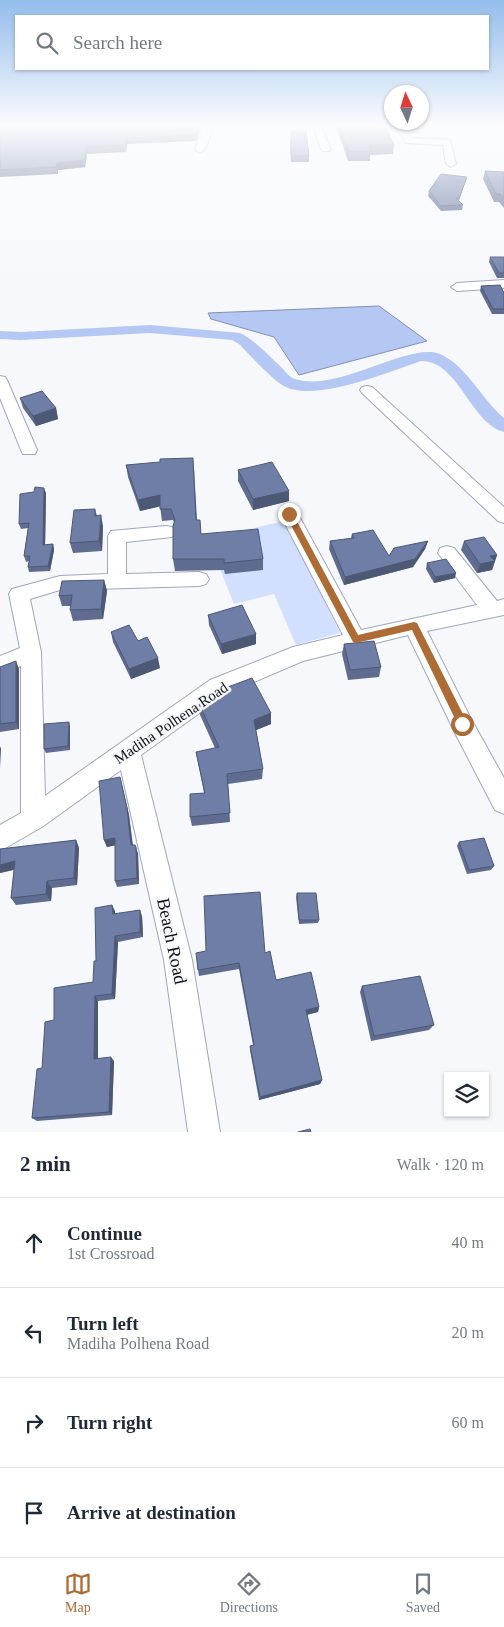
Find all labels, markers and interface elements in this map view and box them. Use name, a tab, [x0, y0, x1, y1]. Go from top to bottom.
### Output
search box	[15, 15, 489, 70]
icon: search	[33, 29, 61, 57]
text: Search here	[73, 32, 162, 53]
north arrow	[384, 85, 429, 130]
route end	[278, 503, 301, 526]
street label: Madiha Polhena Road	[111, 679, 231, 767]
route start	[451, 713, 474, 736]
street label: Beach Road	[153, 896, 191, 986]
map controls	[444, 1072, 489, 1117]
button: layers	[444, 1072, 489, 1117]
text: 2 min	[20, 1152, 71, 1176]
text: Walk · 120 m	[397, 1156, 484, 1173]
text: Continue	[67, 1223, 142, 1244]
icon: ahead	[20, 1229, 48, 1257]
text: 40 m	[452, 1234, 484, 1251]
text: 1st Crossroad	[67, 1245, 155, 1262]
text: Turn left	[67, 1313, 139, 1334]
icon: left	[20, 1319, 48, 1347]
text: 20 m	[452, 1324, 484, 1341]
text: Madiha Polhena Road	[67, 1335, 209, 1352]
icon: right	[20, 1409, 48, 1437]
text: Turn right	[67, 1412, 152, 1433]
text: 60 m	[452, 1414, 484, 1431]
icon: arrive	[20, 1499, 48, 1527]
text: Arrive at destination	[67, 1502, 236, 1523]
tab: Map	[64, 1570, 92, 1616]
tab: Directions	[220, 1570, 278, 1616]
tab: Saved	[406, 1570, 440, 1616]

